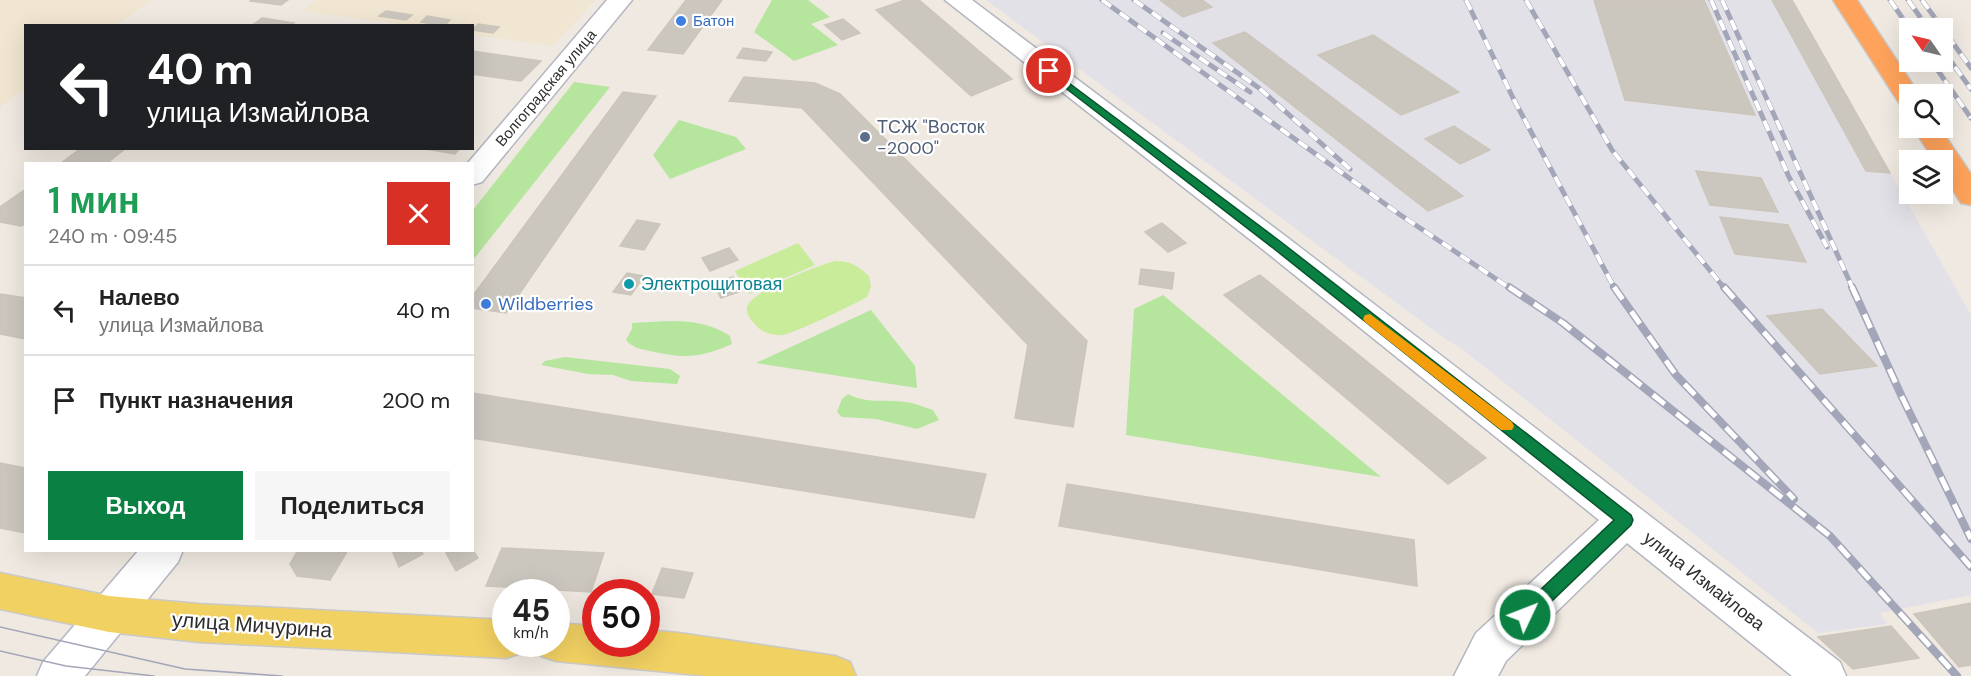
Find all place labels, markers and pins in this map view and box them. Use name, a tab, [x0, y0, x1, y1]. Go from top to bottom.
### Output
place label: Батон	[693, 11, 734, 31]
marker: Батон	[674, 14, 688, 28]
pin	[1023, 45, 1074, 96]
place label: ТСЖ "Восток -2000"	[877, 115, 985, 160]
marker: ТСЖ "Восток -2000"	[858, 130, 872, 144]
place label: Электрощитовая	[641, 272, 782, 296]
marker: Электрощитовая	[622, 277, 636, 291]
place label: Wildberries	[498, 292, 593, 316]
marker: Wildberries	[479, 297, 493, 311]

